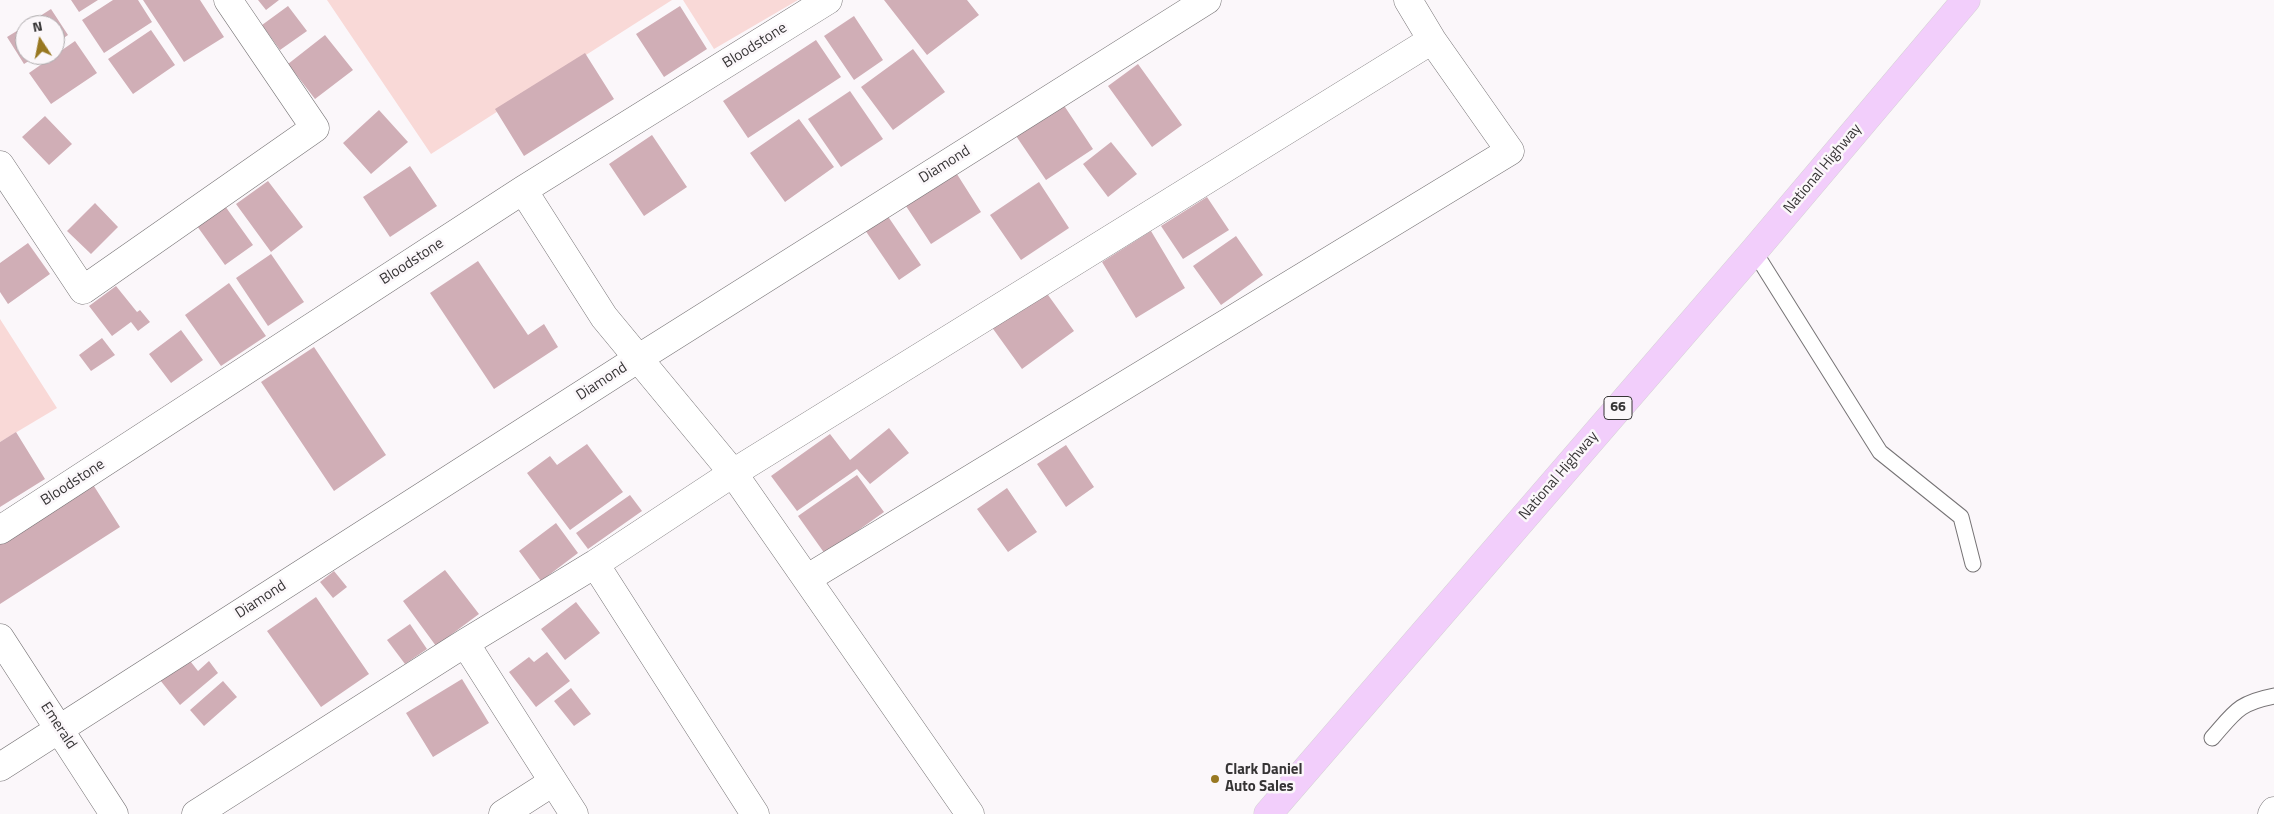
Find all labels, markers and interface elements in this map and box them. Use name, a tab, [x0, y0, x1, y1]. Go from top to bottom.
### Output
north arrow	[15, 15, 65, 65]
text: N	[30, 15, 44, 37]
street label: Bloodstone	[720, 19, 790, 73]
street label: National Highway	[1780, 120, 1866, 218]
street label: Diamond	[916, 142, 974, 188]
street label: Bloodstone	[377, 235, 447, 289]
street label: Diamond	[573, 359, 631, 405]
road number: 66	[1604, 396, 1632, 419]
street label: National Highway	[1516, 428, 1602, 524]
street label: Bloodstone	[38, 456, 108, 510]
street label: Diamond	[232, 577, 290, 623]
street label: Emerald	[36, 699, 80, 753]
place label: Clark Daniel Auto Sales	[1225, 761, 1303, 796]
marker: Clark Daniel Auto Sales	[1209, 773, 1221, 785]

